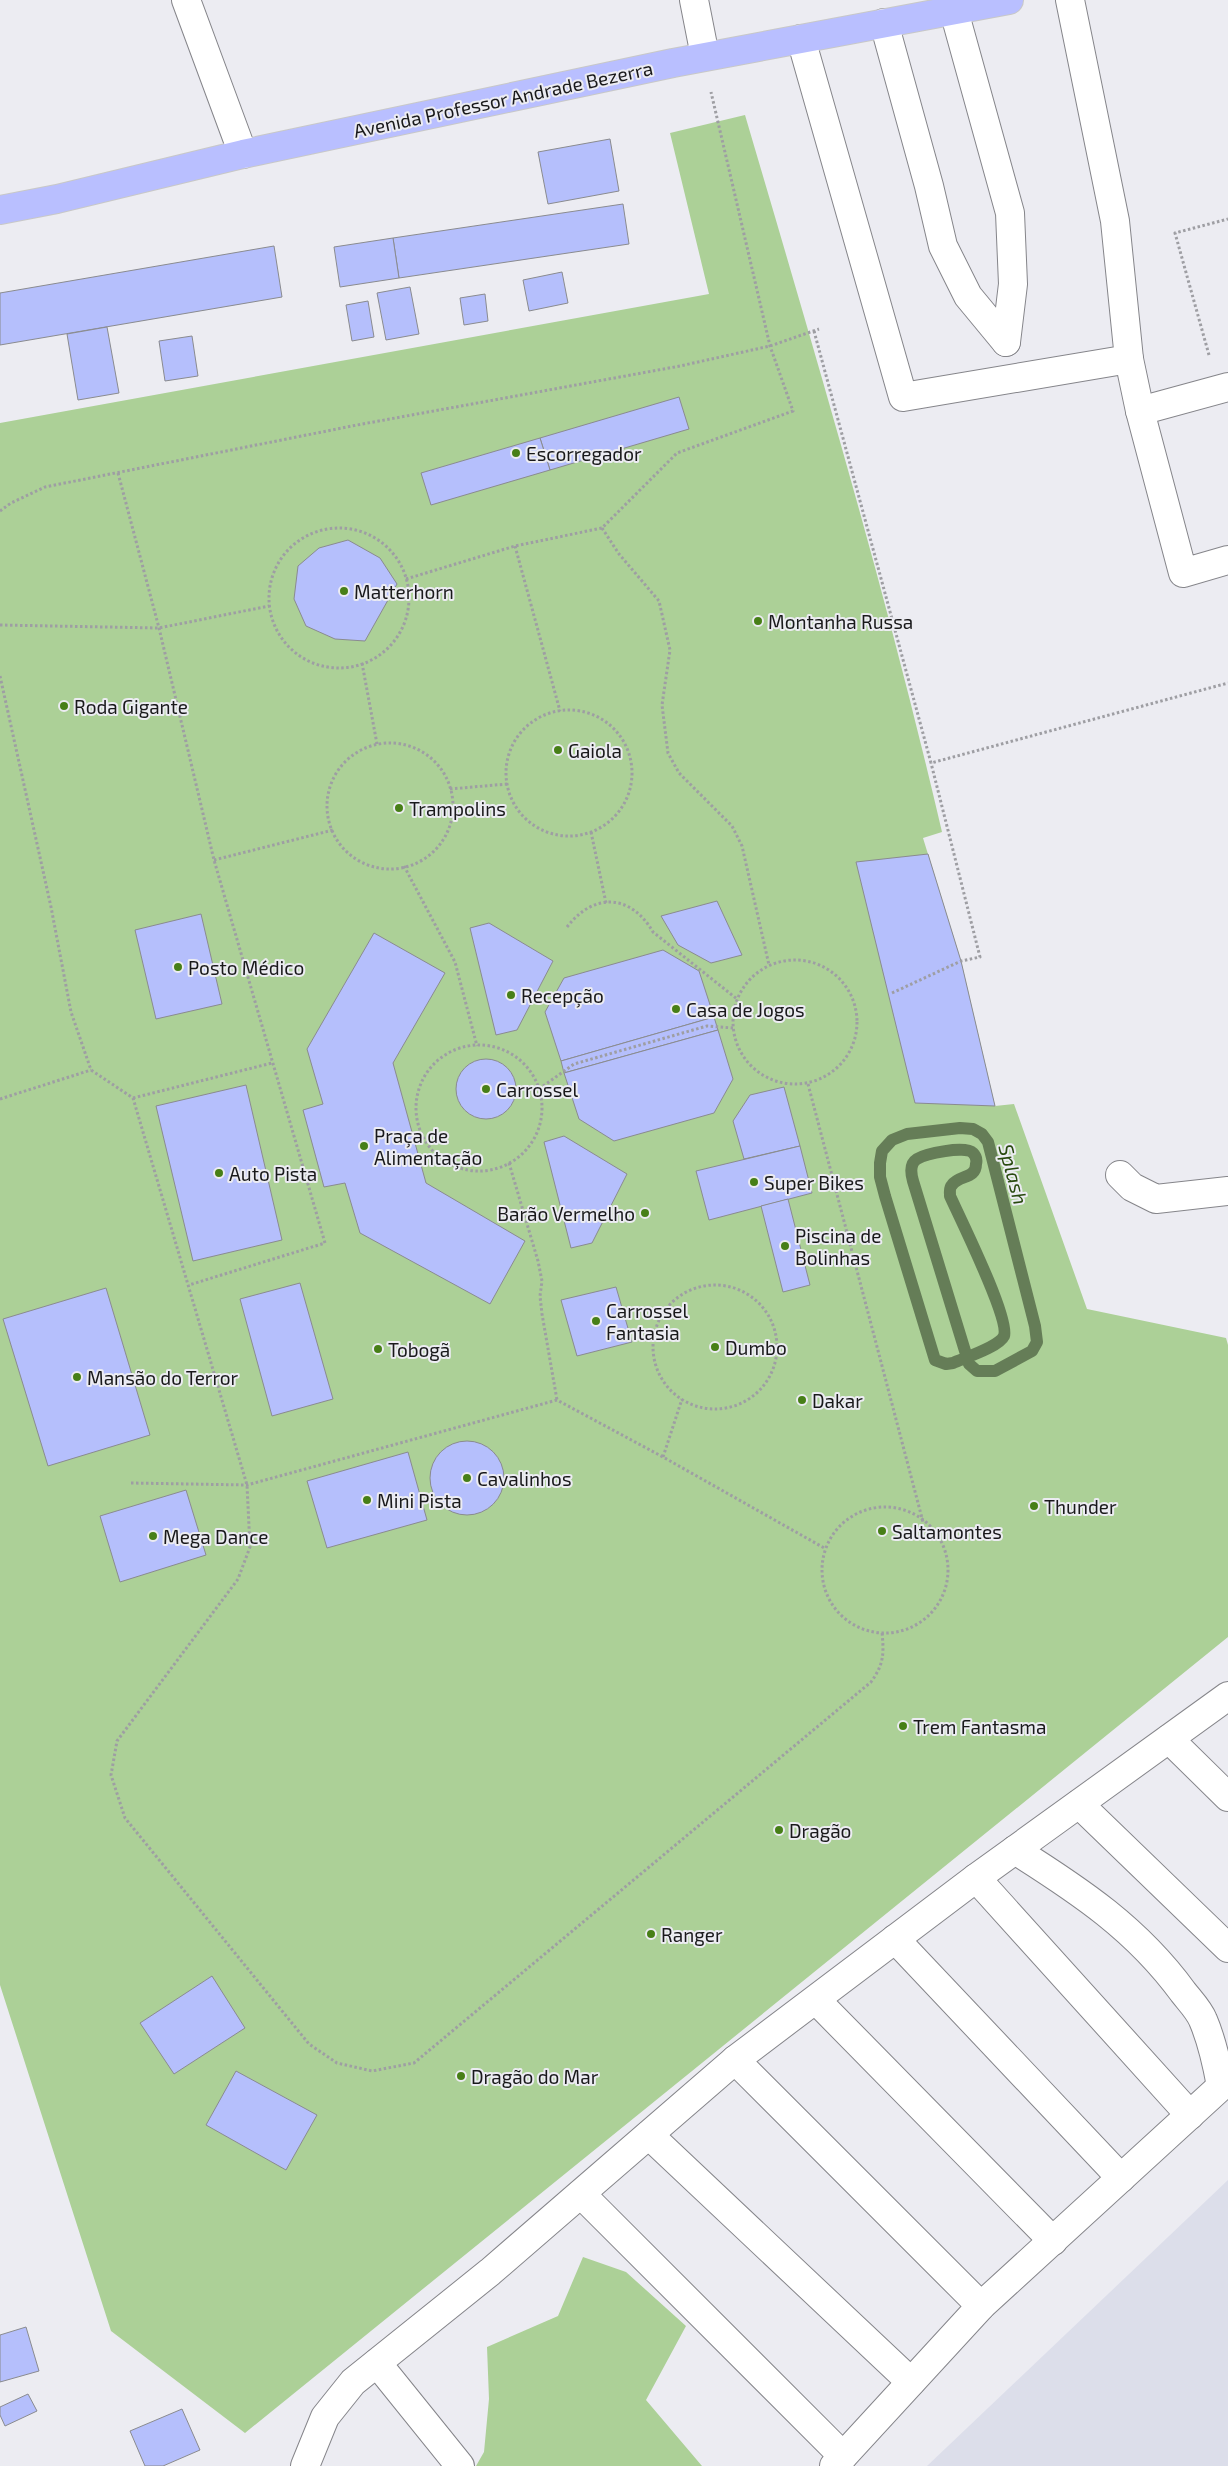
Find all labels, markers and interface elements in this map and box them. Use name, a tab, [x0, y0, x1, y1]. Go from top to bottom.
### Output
street label: Avenida Professor Andrade Bezerra	[351, 56, 655, 142]
place label: Escorregador	[526, 442, 642, 465]
marker: Escorregador	[510, 447, 522, 459]
place label: Matterhorn	[354, 580, 454, 603]
marker: Matterhorn	[338, 585, 350, 597]
place label: Montanha Russa	[768, 610, 913, 633]
marker: Montanha Russa	[752, 615, 764, 627]
place label: Roda Gigante	[74, 695, 188, 718]
marker: Roda Gigante	[58, 700, 70, 712]
place label: Gaiola	[568, 739, 622, 762]
marker: Gaiola	[552, 744, 564, 756]
place label: Trampolins	[409, 797, 506, 820]
marker: Trampolins	[393, 802, 405, 814]
place label: Posto Médico	[188, 956, 304, 979]
marker: Posto Médico	[172, 961, 184, 973]
place label: Recepção	[521, 984, 604, 1008]
marker: Recepção	[505, 989, 517, 1001]
place label: Casa de Jogos	[686, 998, 805, 1021]
marker: Casa de Jogos	[670, 1003, 682, 1015]
place label: Carrossel	[496, 1078, 579, 1101]
marker: Carrossel	[480, 1083, 492, 1095]
place label: Praça de Alimentação	[374, 1124, 482, 1170]
marker: Praça de Alimentação	[358, 1140, 370, 1152]
water label: Splash	[994, 1141, 1034, 1207]
place label: Auto Pista	[229, 1162, 317, 1185]
marker: Auto Pista	[213, 1167, 225, 1179]
place label: Super Bikes	[764, 1171, 864, 1194]
marker: Super Bikes	[748, 1176, 760, 1188]
place label: Barão Vermelho	[497, 1202, 635, 1225]
marker: Barão Vermelho	[639, 1207, 651, 1219]
place label: Piscina de Bolinhas	[795, 1224, 881, 1269]
marker: Piscina de Bolinhas	[779, 1240, 791, 1252]
place label: Carrossel Fantasia	[606, 1299, 689, 1344]
marker: Carrossel Fantasia	[590, 1315, 602, 1327]
place label: Dumbo	[725, 1336, 787, 1359]
place label: Tobogã	[388, 1338, 450, 1361]
marker: Dumbo	[709, 1341, 721, 1353]
marker: Tobogã	[372, 1343, 384, 1355]
place label: Mansão do Terror	[87, 1366, 239, 1389]
marker: Mansão do Terror	[71, 1371, 83, 1383]
place label: Dakar	[812, 1389, 863, 1412]
marker: Dakar	[796, 1394, 808, 1406]
place label: Cavalinhos	[477, 1467, 572, 1490]
marker: Cavalinhos	[461, 1472, 473, 1484]
place label: Mini Pista	[377, 1489, 462, 1512]
marker: Mini Pista	[361, 1494, 373, 1506]
place label: Thunder	[1044, 1495, 1117, 1518]
marker: Thunder	[1028, 1500, 1040, 1512]
place label: Saltamontes	[892, 1520, 1002, 1543]
place label: Mega Dance	[163, 1525, 268, 1548]
marker: Saltamontes	[876, 1525, 888, 1537]
marker: Mega Dance	[147, 1530, 159, 1542]
place label: Trem Fantasma	[913, 1715, 1046, 1738]
marker: Trem Fantasma	[897, 1720, 909, 1732]
place label: Dragão	[789, 1819, 851, 1842]
marker: Dragão	[773, 1824, 785, 1836]
place label: Ranger	[661, 1923, 723, 1946]
marker: Ranger	[645, 1928, 657, 1940]
place label: Dragão do Mar	[471, 2065, 599, 2088]
marker: Dragão do Mar	[455, 2070, 467, 2082]

